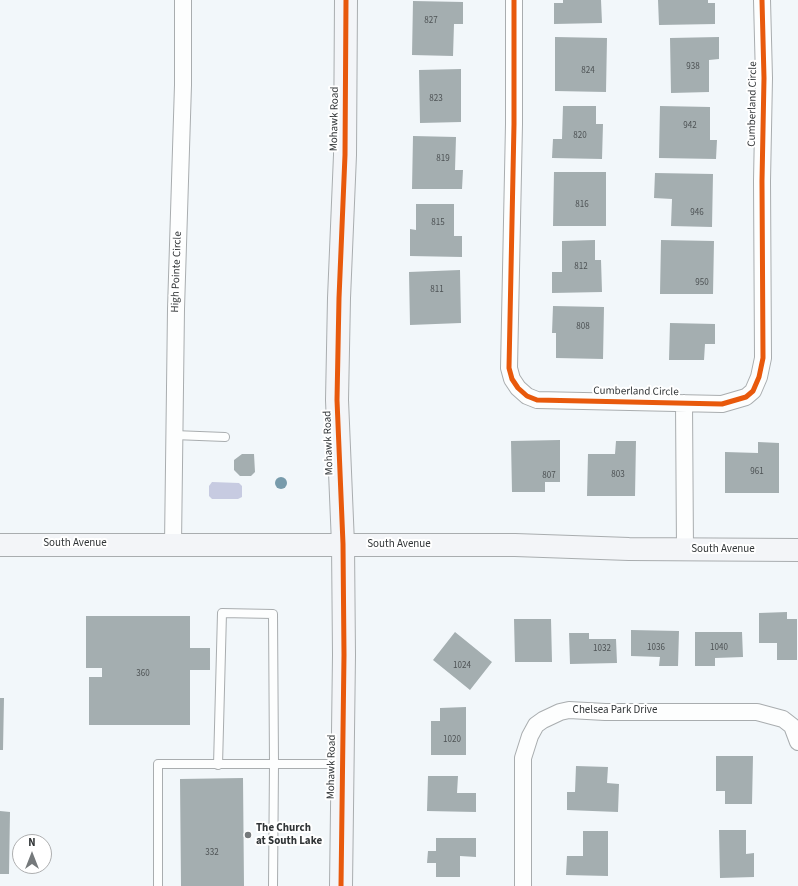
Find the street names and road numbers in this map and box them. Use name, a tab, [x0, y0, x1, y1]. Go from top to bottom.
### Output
street label: Cumberland Circle	[746, 61, 760, 147]
street label: Mohawk Road	[328, 87, 342, 151]
street label: High Pointe Circle	[169, 231, 185, 313]
street label: Cumberland Circle	[593, 385, 679, 399]
street label: Mohawk Road	[321, 410, 337, 476]
street label: South Avenue	[43, 537, 107, 551]
street label: South Avenue	[367, 538, 431, 552]
street label: South Avenue	[691, 543, 755, 557]
street label: Chelsea Park Drive	[573, 704, 657, 718]
street label: Mohawk Road	[325, 735, 339, 799]

